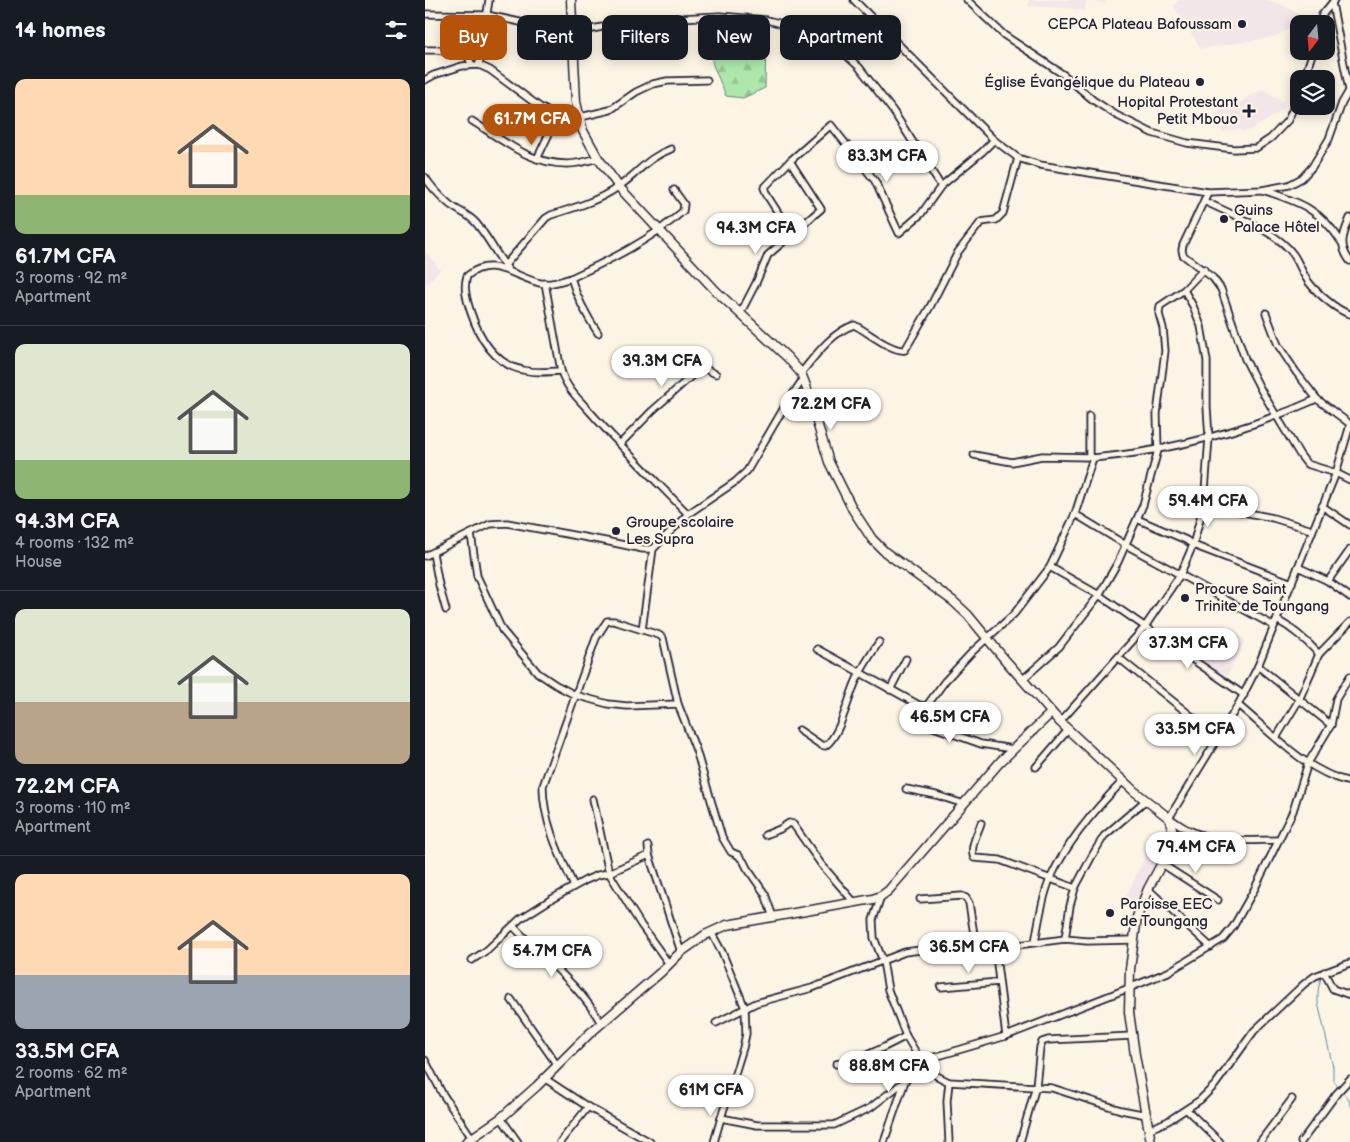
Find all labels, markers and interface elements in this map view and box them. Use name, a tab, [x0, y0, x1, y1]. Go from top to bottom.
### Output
chip: Buy	[440, 15, 507, 60]
chip: Rent	[517, 15, 592, 60]
chip: Filters	[602, 15, 688, 60]
chip: New	[698, 15, 770, 60]
chip: Apartment	[780, 15, 901, 60]
place label: CEPCA Plateau Bafoussam	[1048, 15, 1232, 34]
north arrow	[1290, 15, 1335, 60]
map controls	[1290, 15, 1335, 115]
icon: filters	[382, 16, 410, 44]
text: 14 homes	[15, 18, 106, 43]
marker: CEPCA Plateau Bafoussam	[1236, 18, 1248, 30]
button: layers	[1290, 70, 1335, 115]
place label: Église Évangélique du Plateau	[984, 73, 1190, 92]
marker: Église Évangélique du Plateau	[1194, 76, 1206, 88]
place label: Hopital Protestant Petit Mbouo	[1117, 93, 1238, 129]
pin: 61.7M CFA	[475, 104, 589, 146]
marker: Hopital Protestant Petit Mbouo	[1242, 104, 1256, 118]
text: 61.7M CFA	[494, 110, 570, 129]
icon: home	[168, 111, 258, 201]
pin: 83.3M CFA	[830, 140, 944, 183]
text: 83.3M CFA	[847, 147, 927, 166]
place label: Guins Palace Hôtel	[1234, 201, 1320, 237]
pin: 94.3M CFA	[699, 212, 813, 255]
marker: Guins Palace Hôtel	[1218, 213, 1230, 225]
text: 94.3M CFA	[716, 219, 796, 238]
text: 61.7M CFA	[15, 244, 116, 269]
text: 3 rooms · 92 m²	[15, 269, 128, 288]
text: Apartment	[15, 288, 91, 307]
pin: 39.3M CFA	[605, 346, 719, 388]
text: 39.3M CFA	[622, 352, 702, 371]
icon: home	[168, 377, 258, 467]
pin: 72.2M CFA	[774, 388, 888, 431]
text: 72.2M CFA	[791, 395, 871, 414]
pin: 59.4M CFA	[1151, 486, 1265, 528]
text: 59.4M CFA	[1168, 492, 1248, 511]
text: 94.3M CFA	[15, 509, 119, 534]
place label: Groupe scolaire Les Supra	[626, 513, 734, 549]
marker: Groupe scolaire Les Supra	[610, 525, 622, 537]
text: 4 rooms · 132 m²	[15, 534, 134, 553]
text: House	[15, 553, 62, 572]
place label: Procure Saint Trinite de Toungang	[1195, 580, 1329, 616]
marker: Procure Saint Trinite de Toungang	[1179, 592, 1191, 604]
pin: 37.3M CFA	[1131, 628, 1245, 670]
text: 37.3M CFA	[1149, 634, 1227, 653]
icon: home	[168, 642, 258, 732]
pin: 46.5M CFA	[893, 702, 1007, 744]
text: 46.5M CFA	[910, 708, 990, 727]
pin: 33.5M CFA	[1138, 714, 1252, 756]
text: 33.5M CFA	[1155, 720, 1235, 739]
text: 72.2M CFA	[15, 774, 119, 799]
text: 3 rooms · 110 m²	[15, 799, 131, 818]
text: Apartment	[15, 818, 91, 837]
pin: 79.4M CFA	[1139, 832, 1253, 874]
text: 79.4M CFA	[1156, 838, 1236, 857]
place label: Paroisse EEC de Toungang	[1120, 895, 1213, 931]
icon: home	[168, 907, 258, 997]
marker: Paroisse EEC de Toungang	[1104, 907, 1116, 919]
pin: 36.5M CFA	[912, 932, 1026, 974]
pin: 54.7M CFA	[495, 936, 609, 978]
text: 36.5M CFA	[929, 938, 1009, 957]
text: 54.7M CFA	[513, 942, 591, 961]
text: 33.5M CFA	[15, 1039, 119, 1064]
pin: 88.8M CFA	[832, 1050, 946, 1093]
text: 88.8M CFA	[849, 1057, 929, 1076]
text: 2 rooms · 62 m²	[15, 1064, 128, 1083]
pin: 61M CFA	[665, 1074, 757, 1117]
text: 61M CFA	[679, 1081, 743, 1100]
text: Apartment	[15, 1083, 91, 1102]

